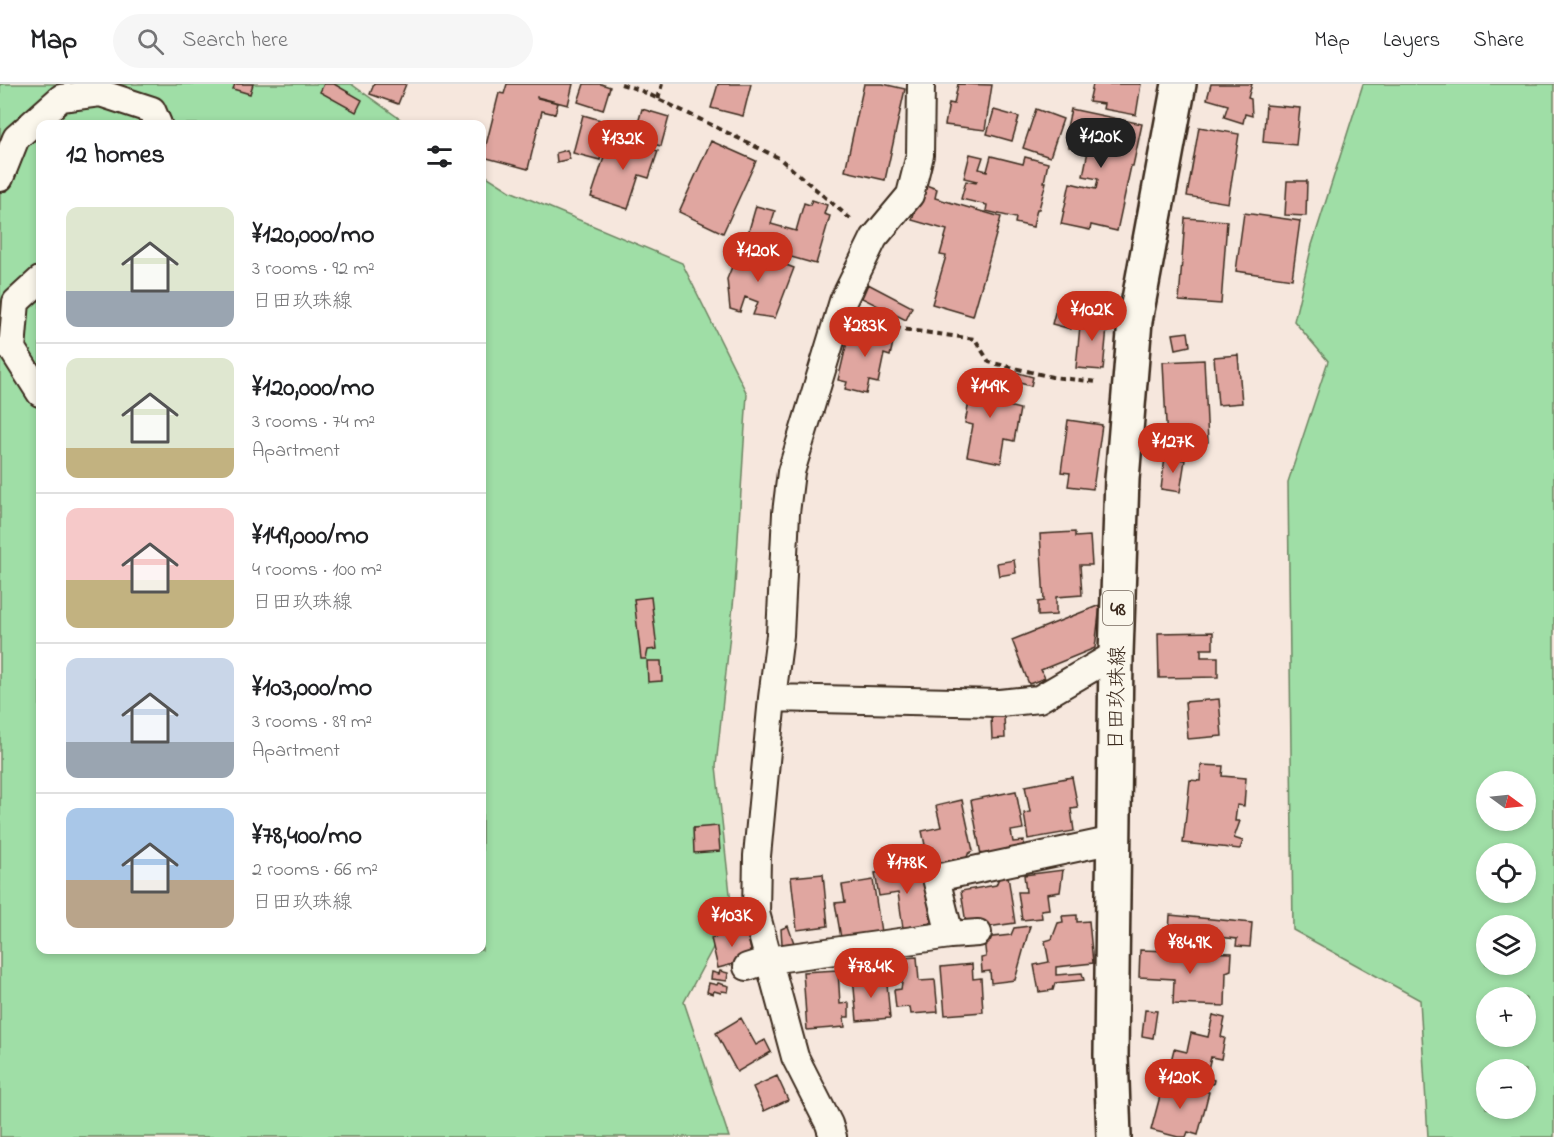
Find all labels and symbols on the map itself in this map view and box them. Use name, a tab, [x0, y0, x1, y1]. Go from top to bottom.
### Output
pin: ¥120K	[1059, 118, 1143, 169]
pin: ¥132K	[581, 120, 665, 171]
pin: ¥120K	[716, 232, 800, 283]
pin: ¥102K	[1050, 291, 1134, 342]
pin: ¥283K	[823, 307, 907, 358]
pin: ¥149K	[948, 368, 1032, 419]
pin: ¥127K	[1131, 423, 1215, 474]
road number: 48	[1103, 591, 1133, 625]
street label: 日田玖珠線	[1102, 645, 1134, 751]
north arrow	[1476, 771, 1536, 831]
pin: ¥178K	[865, 844, 949, 895]
pin: ¥103K	[690, 897, 774, 948]
pin: ¥84.9K	[1141, 924, 1239, 975]
pin: ¥78.4K	[822, 948, 920, 999]
pin: ¥120K	[1138, 1059, 1222, 1110]

